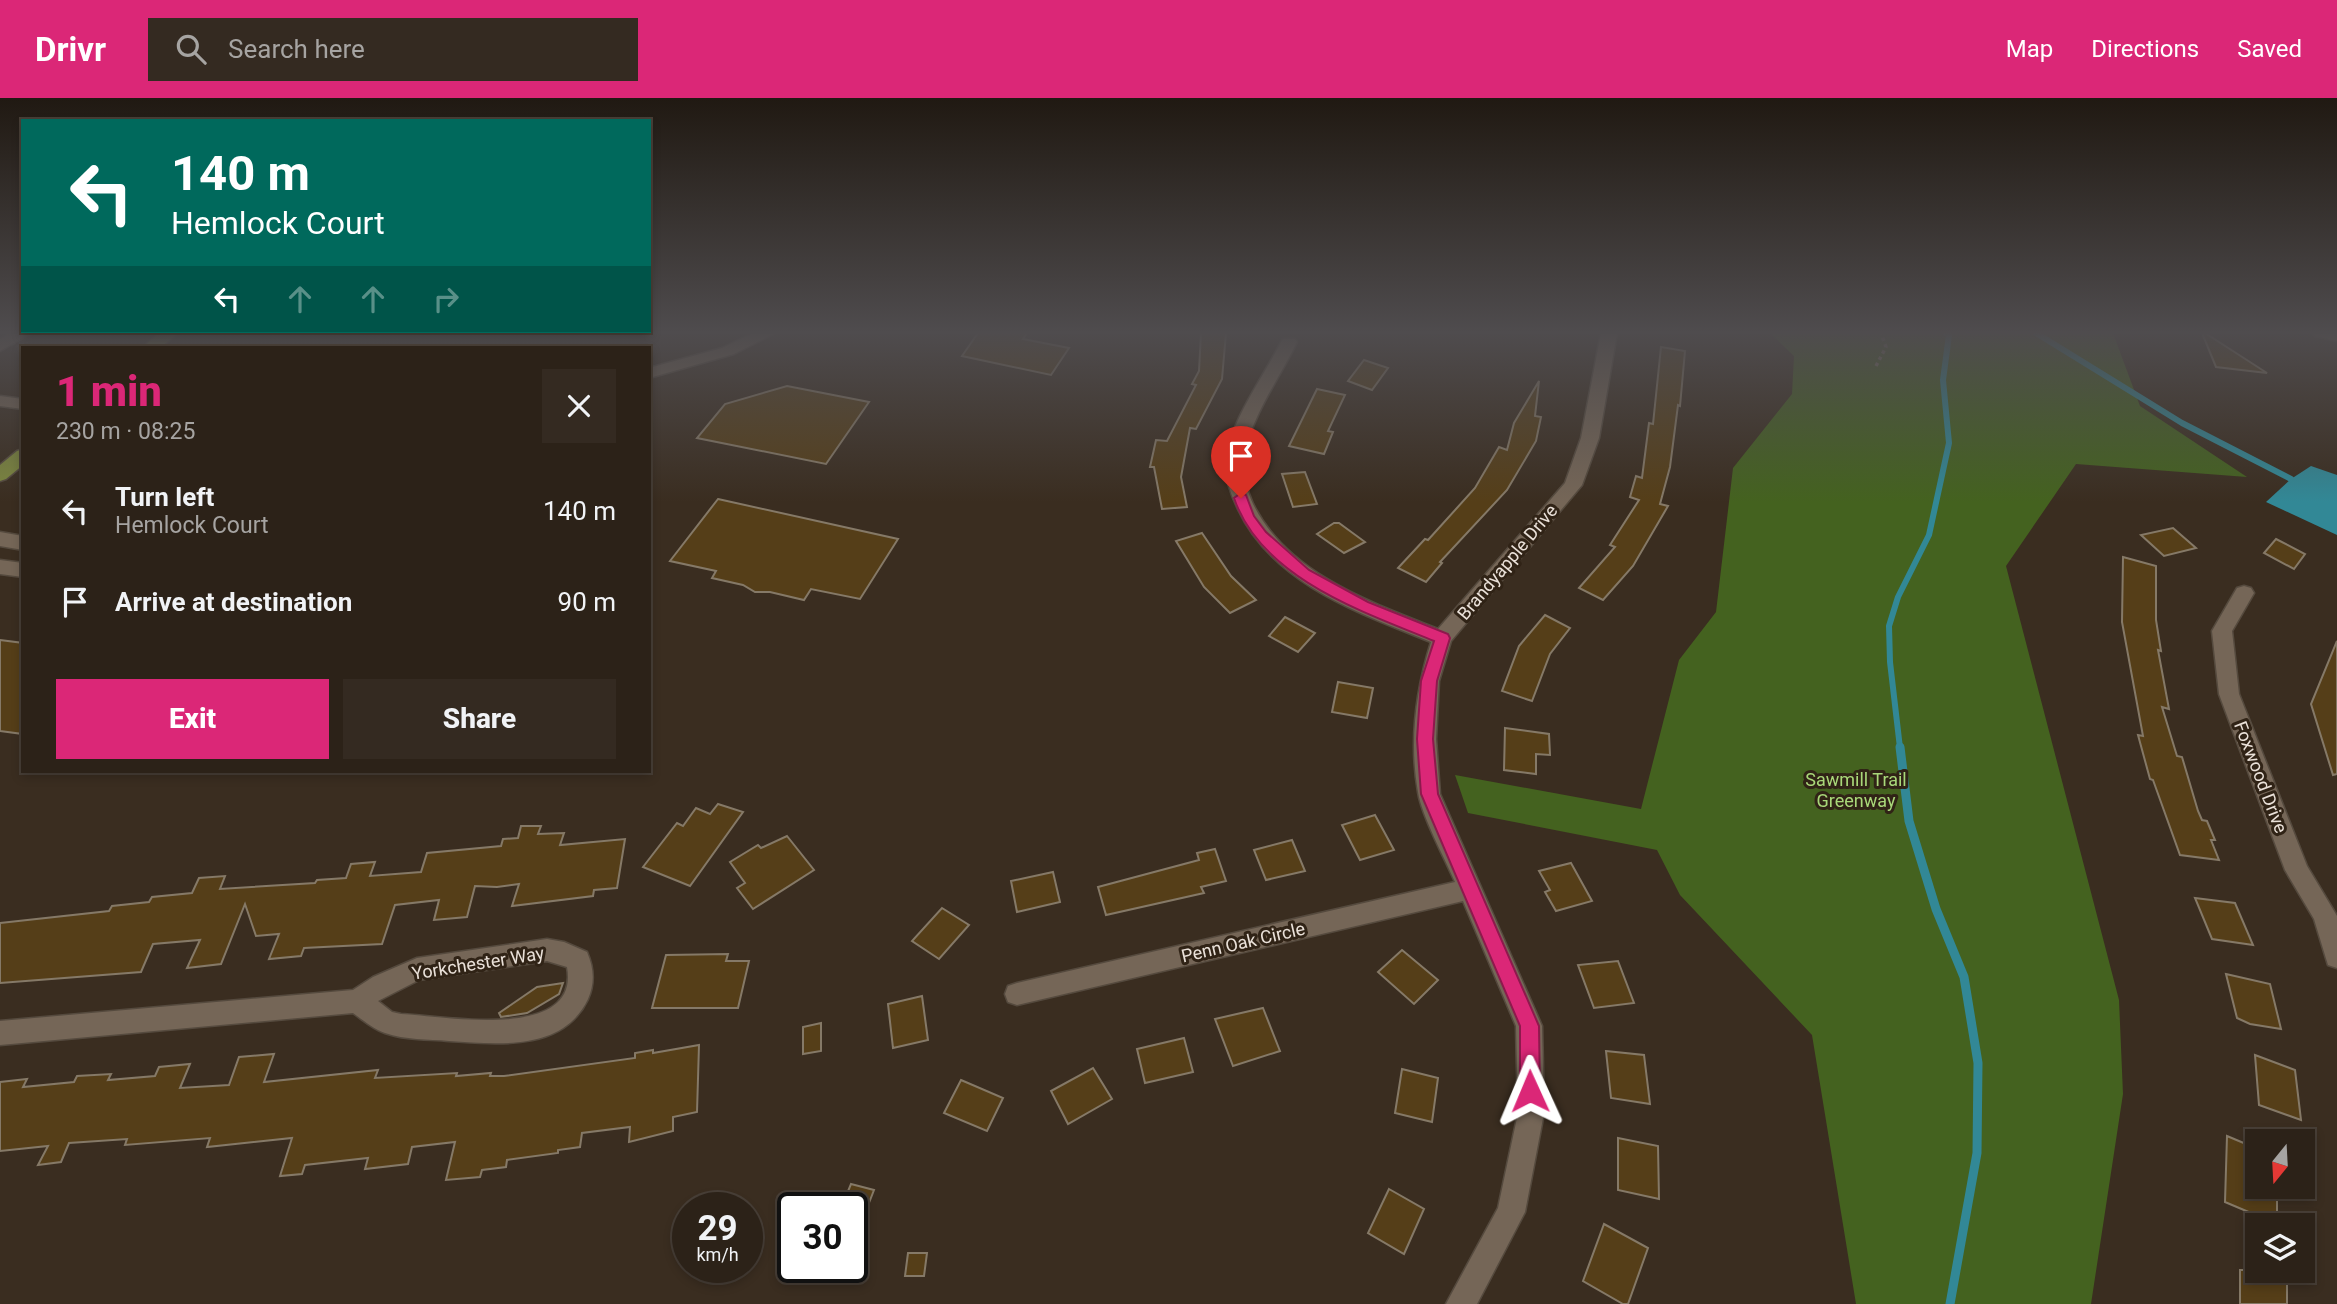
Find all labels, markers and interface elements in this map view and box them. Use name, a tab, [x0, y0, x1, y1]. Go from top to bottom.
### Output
search box	[148, 18, 638, 81]
text: Drivr	[35, 30, 106, 69]
icon: search	[172, 30, 210, 68]
text: Search here	[228, 34, 365, 64]
text: Map	[2006, 35, 2053, 63]
text: Directions	[2091, 35, 2199, 63]
text: Saved	[2237, 35, 2302, 63]
text: 140 m	[171, 145, 310, 202]
icon: left	[56, 147, 147, 238]
text: Hemlock Court	[171, 204, 385, 242]
icon: left	[208, 280, 246, 318]
icon: ahead	[281, 280, 319, 318]
icon: ahead	[354, 280, 392, 318]
icon: right	[427, 280, 465, 318]
text: 1 min	[56, 367, 162, 416]
button: close	[542, 369, 616, 443]
text: 230 m · 08:25	[56, 418, 195, 445]
pin	[1211, 426, 1271, 498]
icon: arrive	[1222, 437, 1260, 475]
text: Turn left	[115, 482, 214, 512]
icon: left	[56, 492, 94, 530]
text: 140 m	[543, 496, 616, 526]
street label: Brandyapple Drive	[1453, 500, 1561, 624]
text: Hemlock Court	[115, 512, 269, 539]
icon: arrive	[56, 583, 94, 621]
text: Arrive at destination	[115, 587, 352, 617]
text: 90 m	[558, 587, 616, 617]
button: Exit	[56, 679, 329, 759]
button: Share	[343, 679, 616, 759]
street label: Foxwood Drive	[2230, 718, 2292, 836]
park label: Sawmill Trail Greenway	[1805, 769, 1907, 811]
street label: Penn Oak Circle	[1179, 918, 1307, 966]
street label: Yorkchester Way	[410, 942, 546, 984]
position arrow	[1493, 1054, 1567, 1128]
north arrow	[2245, 1129, 2315, 1199]
map controls	[2245, 1129, 2315, 1283]
speed limit sign: 30	[777, 1192, 868, 1283]
text: 29	[697, 1208, 738, 1249]
button: layers	[2245, 1213, 2315, 1283]
text: km/h	[696, 1244, 739, 1265]

